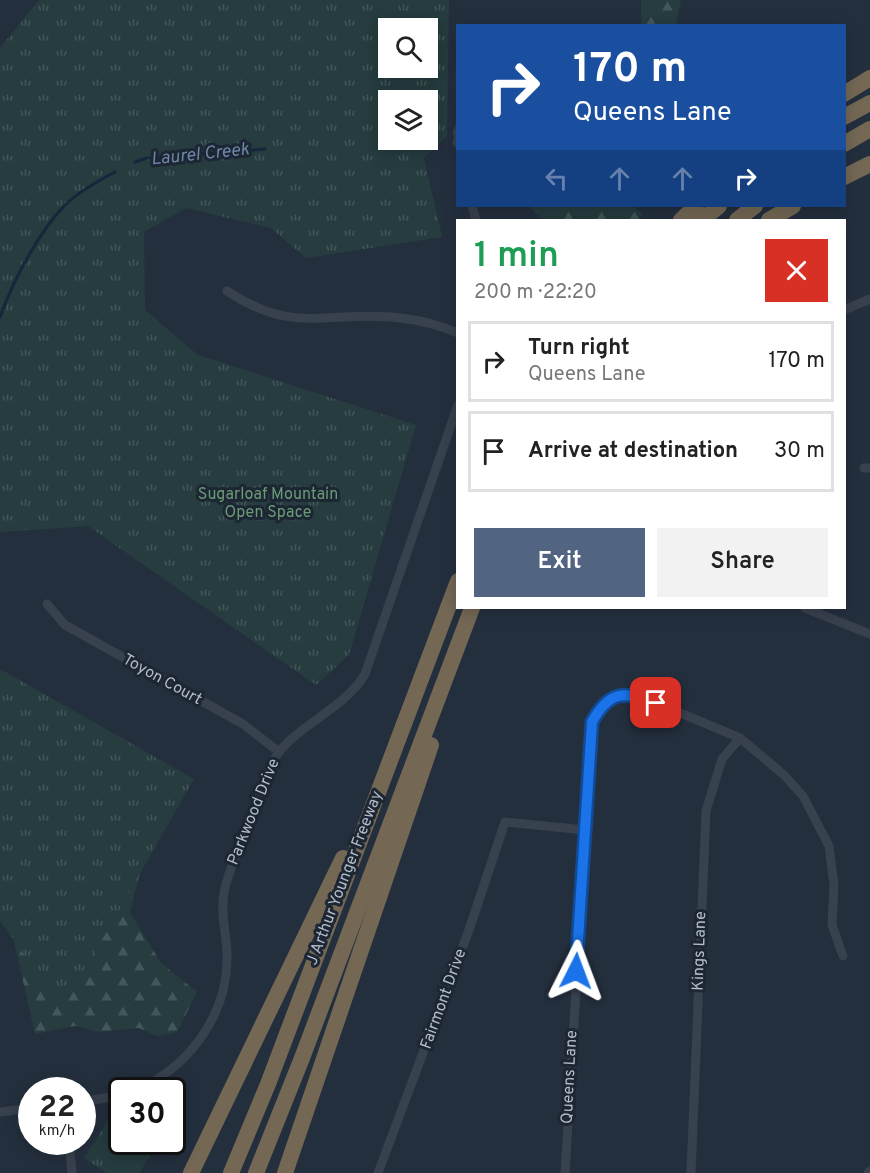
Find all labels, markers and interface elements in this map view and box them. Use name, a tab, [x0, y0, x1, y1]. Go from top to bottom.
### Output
map controls	[378, 18, 438, 150]
button: search	[378, 18, 438, 78]
text: 170 m	[573, 44, 687, 97]
icon: right	[474, 48, 552, 126]
button: layers	[378, 90, 438, 150]
text: Queens Lane	[573, 96, 732, 130]
water label: Laurel Creek	[150, 138, 251, 172]
icon: left	[540, 162, 573, 195]
icon: ahead	[603, 162, 636, 195]
icon: ahead	[666, 162, 699, 195]
icon: right	[729, 162, 762, 195]
text: 1 min	[474, 234, 559, 280]
button: close	[765, 239, 828, 302]
text: 200 m · 22:20	[474, 280, 597, 306]
text: Turn right	[528, 335, 630, 362]
icon: right	[477, 345, 510, 378]
text: 170 m	[768, 348, 825, 375]
text: Queens Lane	[528, 362, 645, 388]
icon: arrive	[477, 435, 510, 468]
text: Arrive at destination	[528, 438, 738, 465]
text: 30 m	[774, 438, 825, 465]
park label: Sugarloaf Mountain Open Space	[198, 485, 338, 523]
button: Exit	[474, 528, 645, 597]
button: Share	[657, 528, 828, 597]
street label: Toyon Court	[119, 650, 205, 710]
pin	[630, 677, 681, 728]
icon: arrive	[639, 686, 672, 719]
street label: Parkwood Drive	[224, 756, 284, 868]
street label: J Arthur Younger Freeway	[302, 788, 388, 968]
street label: Kings Lane	[689, 911, 711, 991]
position arrow	[544, 939, 608, 1003]
street label: Fairmont Drive	[417, 946, 471, 1052]
street label: Queens Lane	[558, 1030, 582, 1124]
speed limit sign: 30	[108, 1077, 186, 1155]
text: 22	[39, 1090, 75, 1127]
text: km/h	[39, 1122, 75, 1141]

